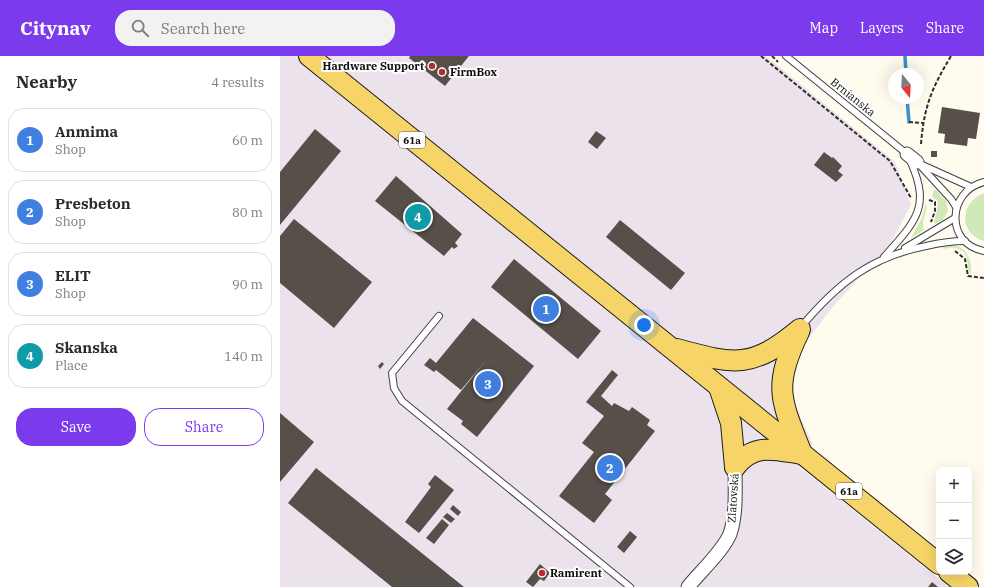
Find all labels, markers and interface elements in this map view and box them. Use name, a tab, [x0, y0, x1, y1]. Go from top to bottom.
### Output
search box	[115, 10, 395, 46]
text: Citynav	[20, 16, 91, 40]
icon: search	[129, 17, 151, 39]
text: Search here	[161, 19, 245, 38]
text: Map	[810, 19, 838, 37]
text: Layers	[860, 19, 904, 37]
text: Share	[926, 19, 964, 37]
place label: Hardware Support	[322, 59, 424, 73]
marker: Hardware Support	[427, 61, 437, 71]
place label: FirmBox	[450, 65, 498, 79]
marker: FirmBox	[437, 67, 447, 77]
north arrow	[888, 68, 924, 104]
text: Nearby	[16, 71, 77, 93]
text: 4 results	[211, 74, 264, 91]
street label: Brnianska	[828, 75, 878, 119]
text: Anmima	[55, 122, 118, 141]
text: 1	[26, 132, 34, 149]
text: 60 m	[232, 132, 263, 149]
road number: 61a	[399, 132, 425, 148]
text: Shop	[55, 141, 86, 158]
text: Presbeton	[55, 194, 131, 213]
pin: 4	[405, 202, 431, 232]
text: 2	[26, 204, 34, 221]
text: 80 m	[232, 204, 263, 221]
text: Shop	[55, 213, 86, 230]
text: ELIT	[55, 266, 91, 285]
text: 3	[26, 276, 34, 293]
text: 90 m	[232, 276, 263, 293]
text: Shop	[55, 285, 86, 302]
pin: 1	[533, 294, 559, 324]
your location	[634, 315, 654, 335]
text: Skanska	[55, 338, 118, 357]
text: 4	[26, 348, 34, 365]
text: 140 m	[224, 348, 263, 365]
text: Place	[55, 357, 88, 374]
pin: 3	[475, 369, 501, 399]
button: Save	[16, 408, 136, 446]
button: Share	[144, 408, 264, 446]
pin: 2	[597, 453, 623, 483]
map controls	[936, 467, 972, 575]
button: +	[936, 467, 972, 503]
street label: Zlatovská	[724, 473, 742, 523]
road number: 61a	[836, 483, 862, 499]
button: −	[936, 503, 972, 539]
button: layers	[936, 539, 972, 575]
place label: Ramirent	[550, 566, 602, 580]
marker: Ramirent	[537, 568, 547, 578]

